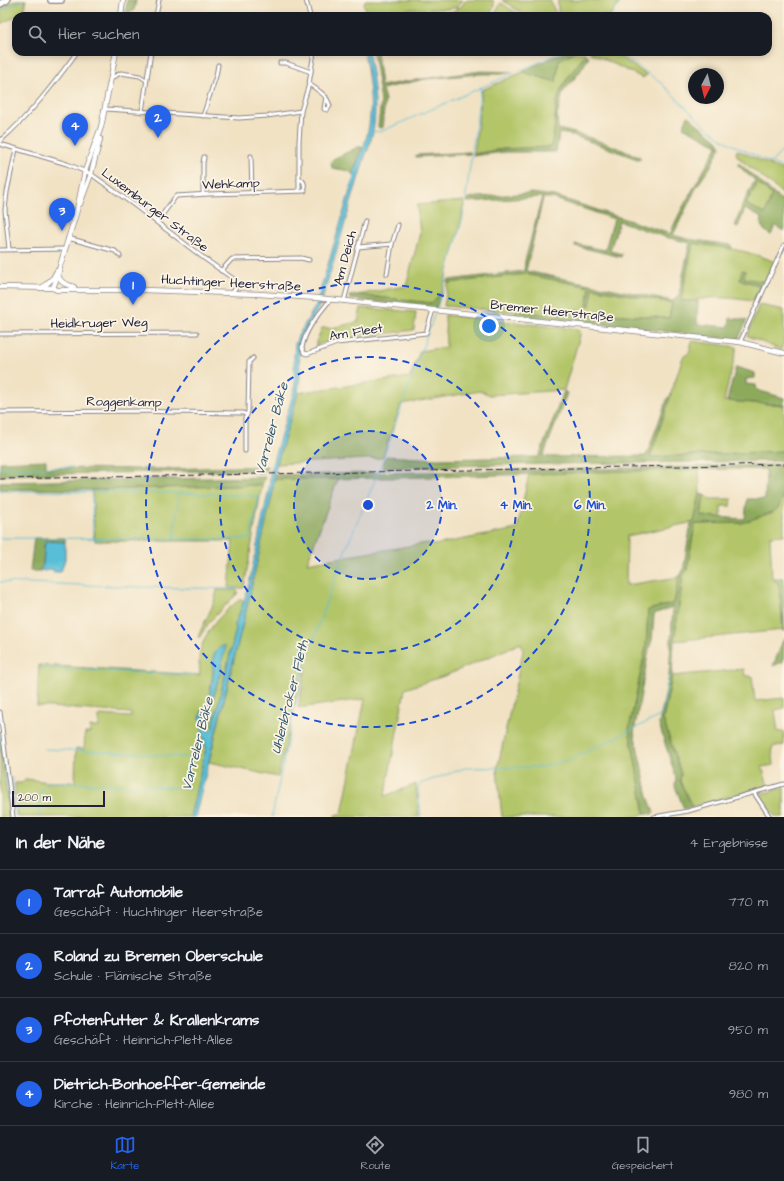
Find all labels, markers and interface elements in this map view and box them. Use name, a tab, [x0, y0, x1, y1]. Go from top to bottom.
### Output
search box	[12, 12, 772, 56]
icon: search	[26, 23, 48, 45]
text: Hier suchen	[58, 24, 139, 45]
north arrow	[688, 68, 724, 104]
pin: 2	[145, 105, 171, 138]
pin: 4	[62, 113, 88, 146]
street label: Luxemburger Straße	[97, 164, 212, 257]
street label: Wehkamp	[202, 174, 260, 194]
pin: 3	[49, 198, 75, 231]
street label: Am Deich	[329, 228, 361, 287]
street label: Huchtinger Heerstraße	[161, 270, 301, 297]
pin: 1	[120, 272, 146, 305]
street label: Bremer Heerstraße	[489, 296, 615, 326]
street label: Heidkruger Weg	[50, 313, 148, 334]
your location	[479, 316, 499, 336]
street label: Am Fleet	[328, 319, 385, 345]
water label: Varreler Bäke	[250, 379, 294, 478]
street label: Roggenkamp	[86, 392, 162, 413]
text: 2 Min.	[425, 497, 458, 514]
text: 4 Min.	[500, 497, 533, 514]
text: 6 Min.	[574, 497, 606, 514]
centre of rings	[361, 498, 375, 512]
water label: Uhlenbroker Fleth	[266, 637, 314, 756]
water label: Varreler Bäke	[177, 694, 220, 793]
scale bar	[12, 789, 105, 808]
text: 200 m	[18, 790, 51, 805]
text: In der Nähe	[16, 831, 105, 855]
text: 4 Ergebnisse	[689, 834, 768, 852]
text: Tarraf Automobile	[54, 882, 183, 903]
text: 1	[28, 893, 30, 911]
text: 770 m	[728, 893, 768, 911]
text: Geschäft · Huchtinger Heerstraße	[54, 903, 263, 921]
text: Roland zu Bremen Oberschule	[54, 946, 263, 967]
text: 2	[25, 957, 33, 975]
text: 820 m	[729, 957, 768, 975]
text: Schule · Flämische Straße	[54, 967, 212, 985]
text: Pfotenfutter & Krallenkrams	[54, 1010, 259, 1031]
text: 3	[26, 1021, 32, 1039]
text: 950 m	[728, 1021, 768, 1039]
text: Geschäft · Heinrich-Plett-Allee	[54, 1031, 233, 1049]
text: Dietrich-Bonhoeffer-Gemeinde	[54, 1074, 266, 1095]
text: 4	[25, 1085, 33, 1103]
text: 980 m	[729, 1085, 768, 1103]
text: Kirche · Heinrich-Plett-Allee	[54, 1095, 215, 1113]
tab: Karte	[111, 1134, 139, 1173]
tab: Route	[360, 1134, 391, 1173]
tab: Gespeichert	[612, 1134, 673, 1173]

